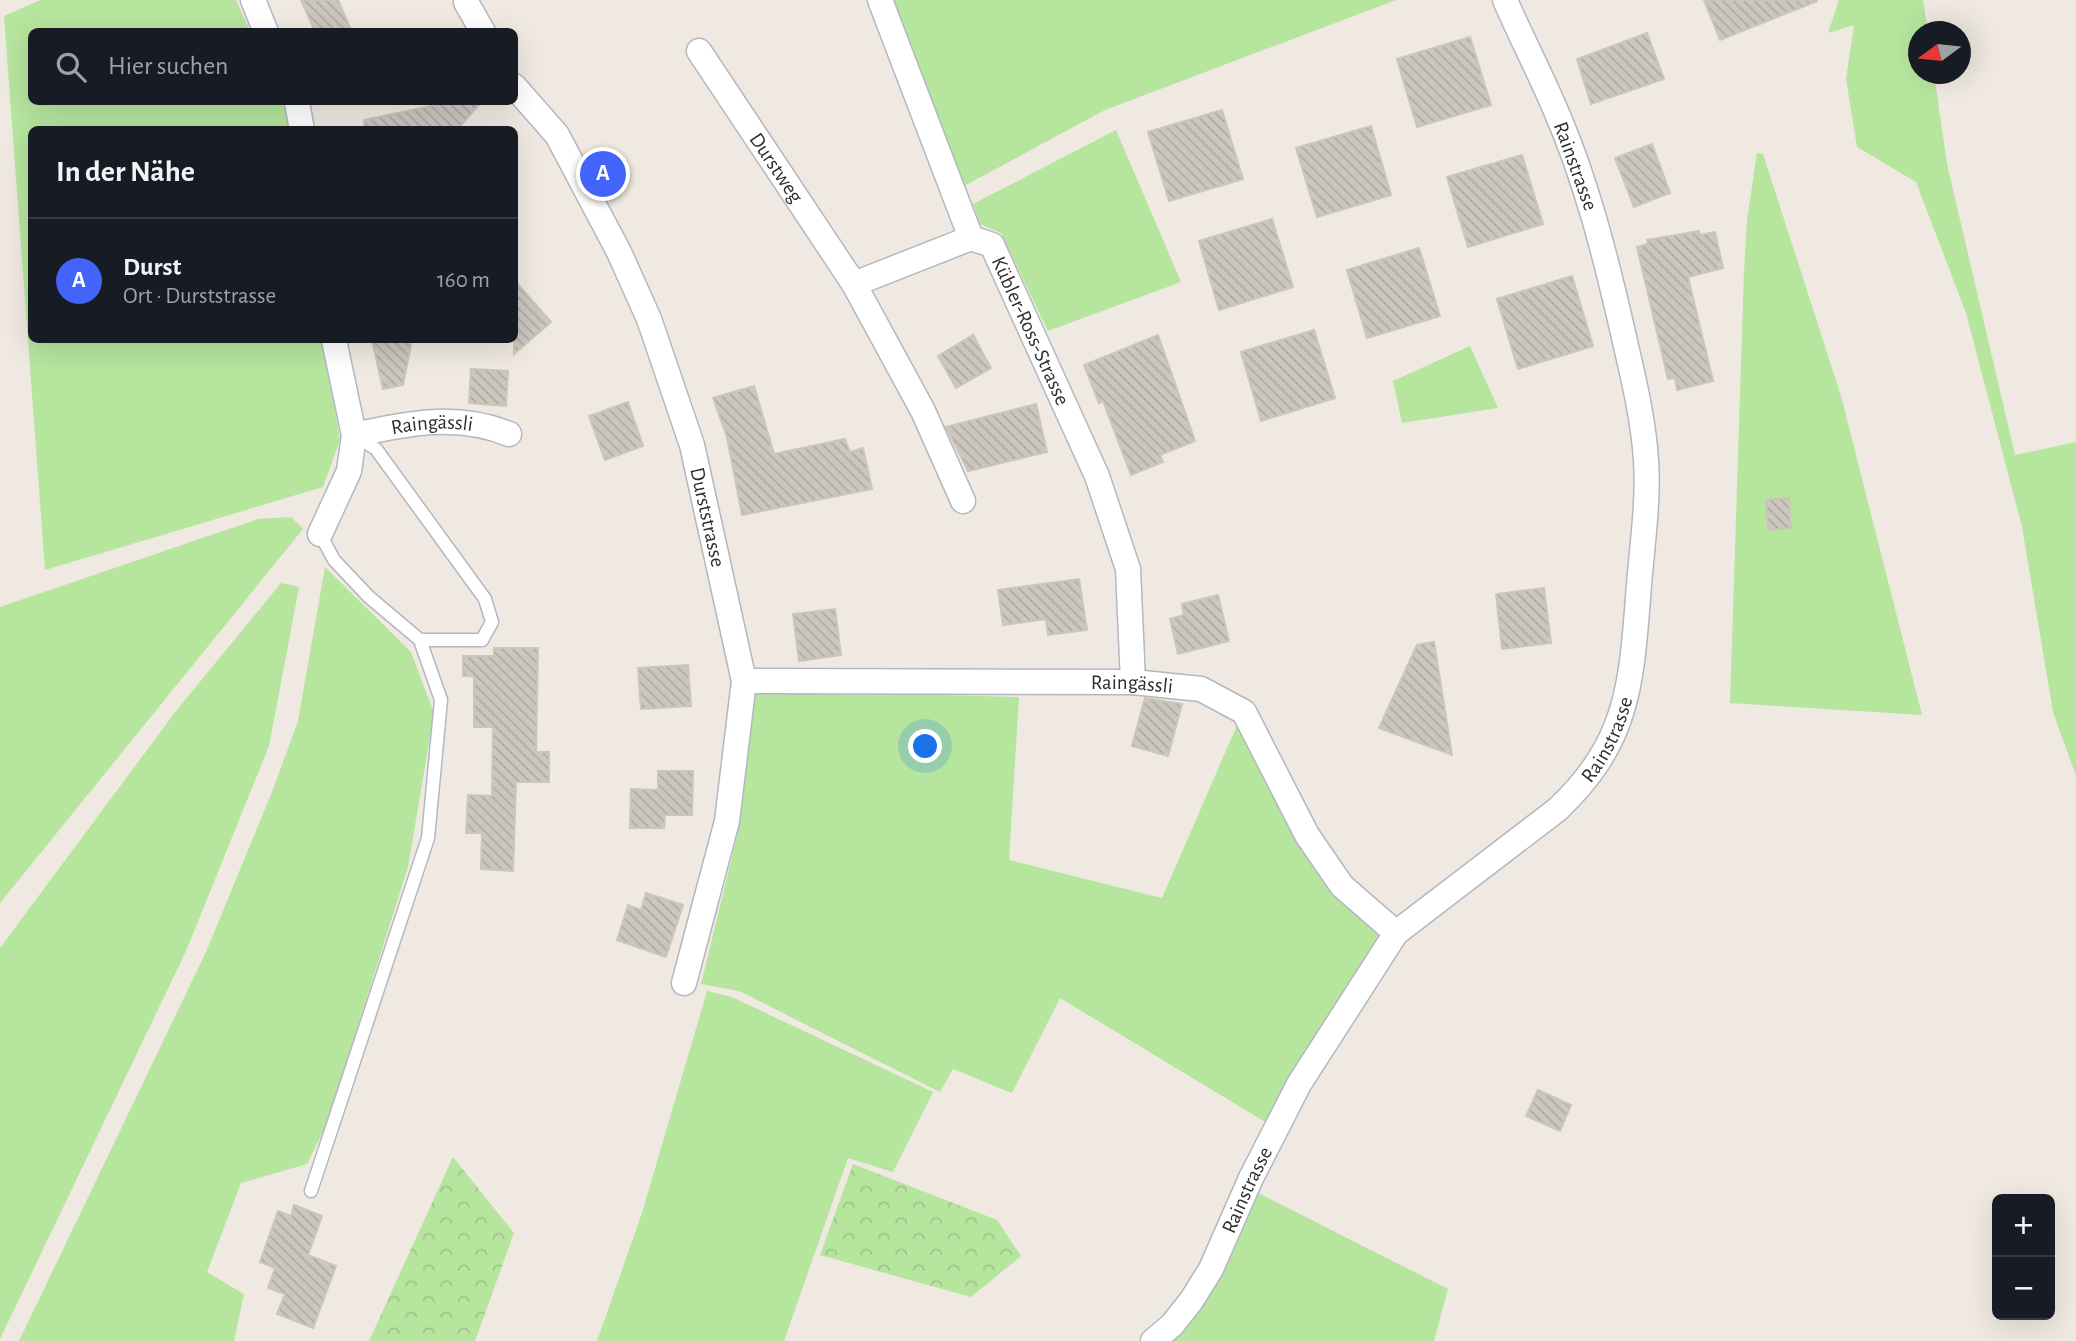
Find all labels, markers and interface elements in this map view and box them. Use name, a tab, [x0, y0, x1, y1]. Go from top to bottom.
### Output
north arrow	[1908, 21, 1971, 84]
search box	[28, 28, 518, 105]
icon: search	[52, 48, 90, 86]
text: Hier suchen	[108, 53, 229, 79]
street label: Rainstrasse	[1550, 119, 1601, 213]
street label: Durstweg	[746, 129, 807, 207]
pin: A	[580, 148, 626, 200]
text: In der Nähe	[56, 157, 195, 187]
street label: Kübler-Ross-Strasse	[988, 253, 1073, 408]
text: Durst	[123, 254, 181, 280]
text: A	[72, 269, 86, 292]
text: 160 m	[437, 269, 490, 292]
text: Ort · Durststrasse	[123, 285, 276, 308]
street label: Raingässli	[389, 412, 474, 438]
street label: Durststrasse	[686, 465, 729, 569]
street label: Raingässli	[1091, 672, 1174, 697]
street label: Rainstrasse	[1577, 694, 1636, 786]
your location	[908, 729, 942, 763]
street label: Rainstrasse	[1218, 1143, 1276, 1236]
map controls	[1992, 1194, 2055, 1320]
button: +	[1992, 1194, 2055, 1257]
button: −	[1992, 1257, 2055, 1320]

